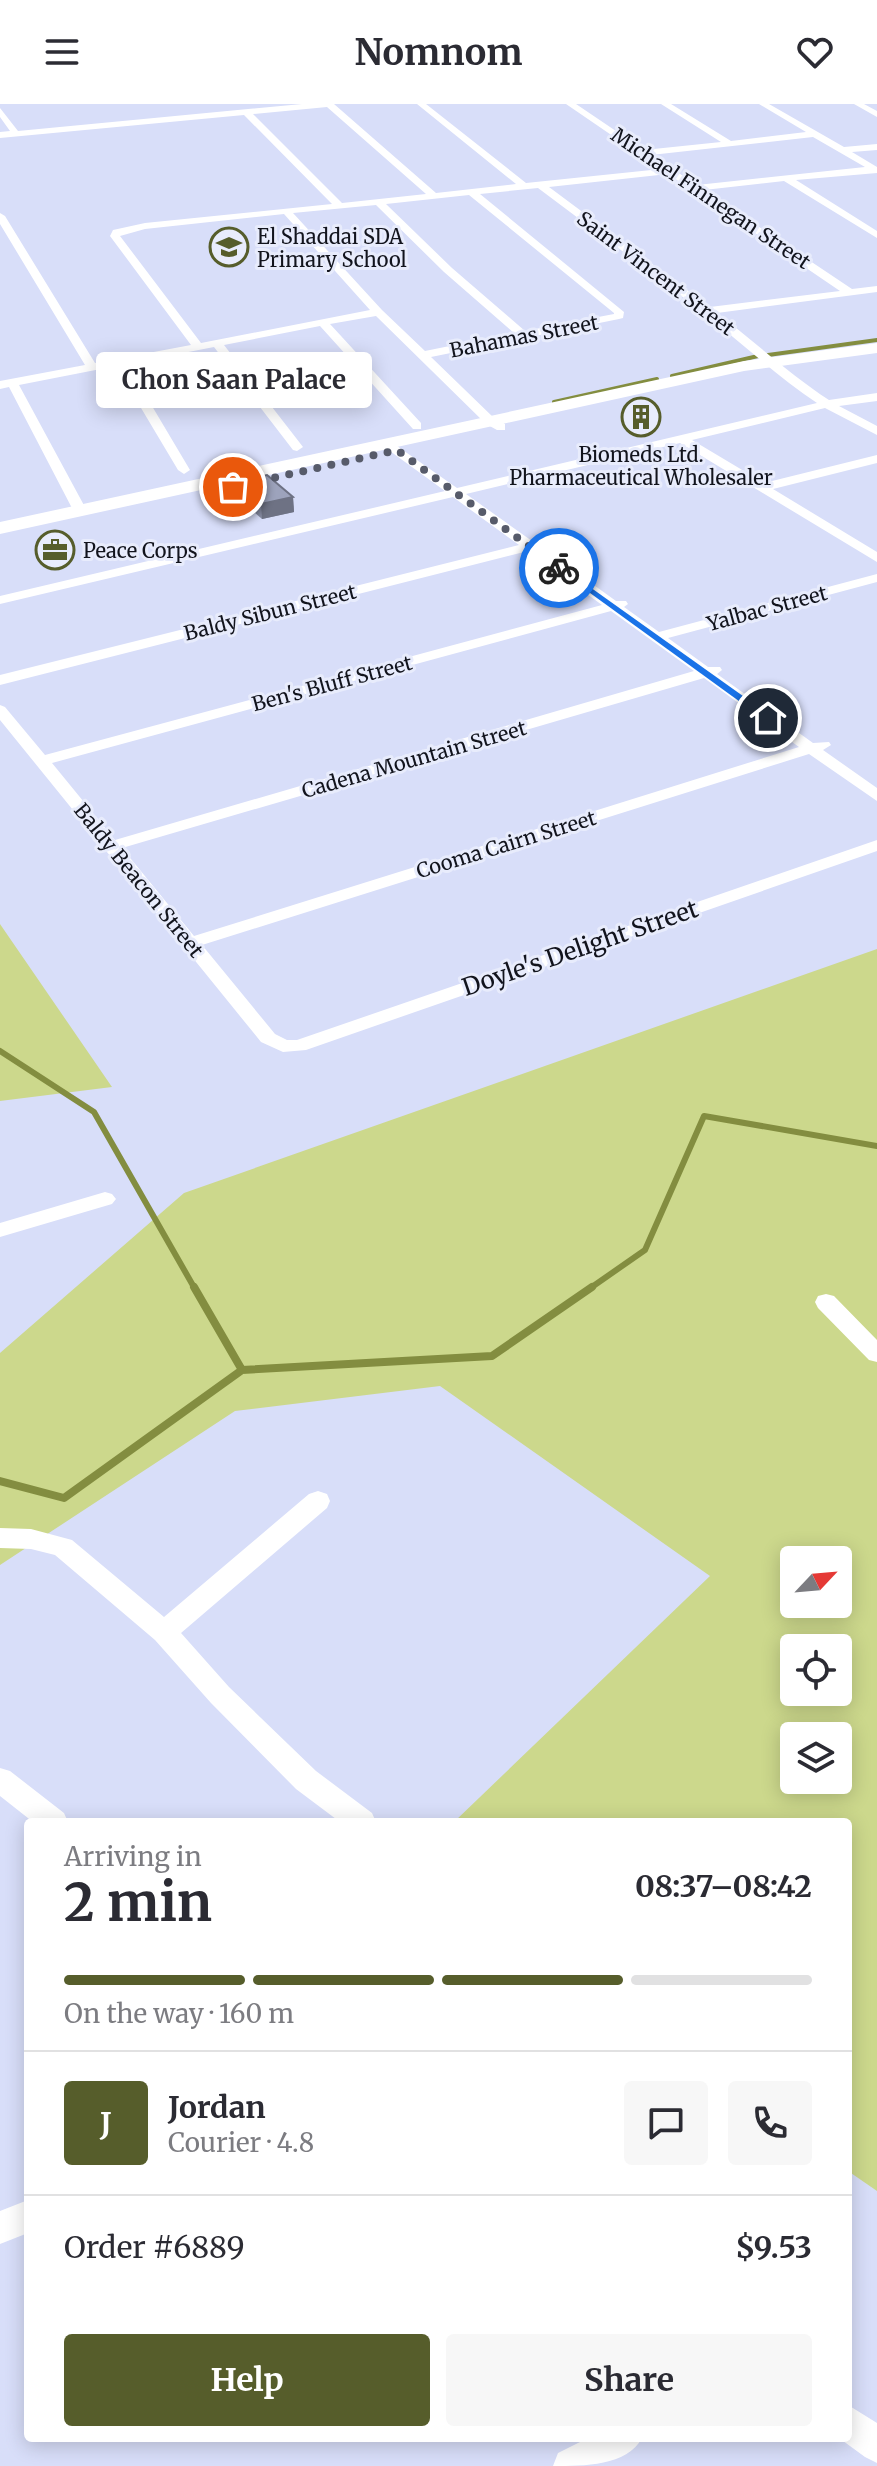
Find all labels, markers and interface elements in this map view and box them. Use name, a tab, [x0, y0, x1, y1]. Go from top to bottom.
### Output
icon: menu	[40, 30, 84, 74]
text: Nomnom	[355, 30, 522, 75]
icon: heart	[793, 30, 837, 74]
street label: Michael Finnegan Street	[607, 122, 815, 274]
street label: Saint Vincent Street	[572, 206, 740, 341]
place label: El Shaddai SDA Primary School	[257, 224, 407, 272]
school or university icon: El Shaddai SDA Primary School	[208, 226, 250, 268]
street label: Bahamas Street	[448, 309, 601, 363]
callout: Chon Saan Palace	[95, 351, 371, 407]
text: Chon Saan Palace	[122, 363, 346, 396]
building icon: Biomeds Ltd. Pharmaceutical Wholesaler	[620, 396, 662, 438]
place label: Biomeds Ltd. Pharmaceutical Wholesaler	[509, 442, 773, 490]
pin	[199, 453, 267, 521]
icon: bag	[211, 465, 255, 509]
courier	[519, 528, 599, 608]
office icon: Peace Corps	[34, 529, 76, 571]
place label: Peace Corps	[83, 538, 198, 563]
icon: bike	[537, 546, 581, 590]
street label: Baldy Sibun Street	[181, 578, 359, 646]
street label: Yalbac Street	[703, 580, 830, 636]
street label: Ben's Bluff Street	[249, 650, 415, 716]
pin	[734, 684, 802, 752]
icon: home	[746, 696, 790, 740]
street label: Cadena Mountain Street	[299, 715, 529, 803]
street label: Baldy Beacon Street	[69, 798, 209, 962]
street label: Cooma Cairn Street	[413, 805, 599, 883]
street label: Doyle's Delight Street	[458, 893, 703, 1003]
north arrow	[780, 1546, 852, 1618]
map controls	[780, 1546, 852, 1794]
button: locate	[780, 1634, 852, 1706]
button: layers	[780, 1722, 852, 1794]
text: Arriving in	[64, 1840, 202, 1873]
text: 08:37–08:42	[635, 1867, 812, 1905]
text: 2 min	[64, 1870, 212, 1935]
text: On the way · 160 m	[64, 1997, 294, 2030]
button: chat	[624, 2081, 708, 2165]
button: phone	[728, 2081, 812, 2165]
text: Jordan	[168, 2088, 266, 2126]
text: J	[100, 2104, 112, 2142]
text: Courier · 4.8	[168, 2126, 314, 2159]
text: Order #6889	[64, 2228, 245, 2266]
text: $9.53	[735, 2228, 812, 2266]
button: Help	[64, 2334, 430, 2426]
button: Share	[446, 2334, 812, 2426]

